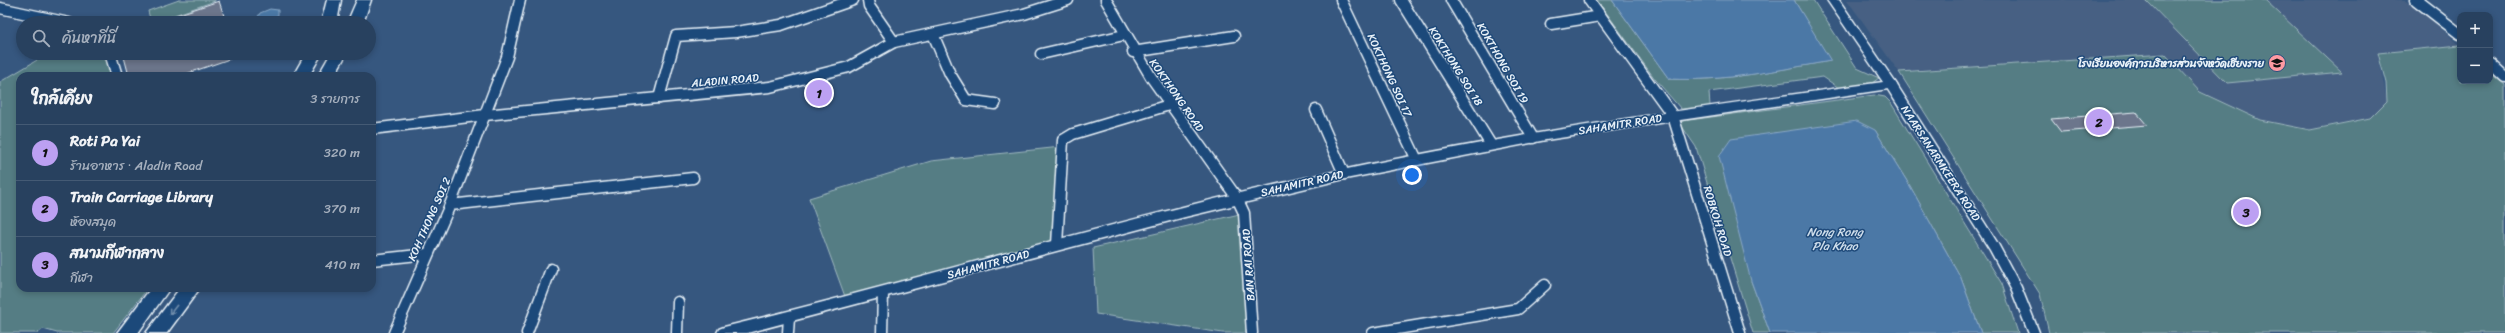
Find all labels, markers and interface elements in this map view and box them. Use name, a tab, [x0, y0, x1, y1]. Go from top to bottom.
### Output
map controls	[2457, 12, 2493, 84]
button: +	[2457, 12, 2493, 48]
search box	[16, 16, 376, 60]
street label: KOKTHONG SOI 19	[1472, 19, 1534, 108]
street label: KOKTHONG SOI 18	[1423, 23, 1488, 110]
text: ค้นหาที่นี่	[62, 25, 116, 51]
icon: search	[30, 27, 52, 49]
street label: KOKTHONG SOI 17	[1362, 30, 1418, 121]
button: −	[2457, 48, 2493, 84]
school or university icon: โรงเรียนองค์การบริหารส่วนจังหวัดเชียงราย	[2267, 53, 2287, 73]
place label: โรงเรียนองค์การบริหารส่วนจังหวัดเชียงราย	[2078, 54, 2265, 73]
street label: KOKTHONG ROAD	[1144, 55, 1209, 136]
street label: ALADIN ROAD	[690, 68, 760, 93]
pin: 1	[806, 78, 832, 108]
text: ใกล้เคียง	[32, 83, 92, 113]
text: 3 รายการ	[310, 87, 360, 110]
street label: NAARSANARMKEERA ROAD	[1896, 101, 1986, 225]
pin: 2	[2086, 107, 2112, 137]
street label: SAHAMITR ROAD	[1577, 108, 1664, 140]
text: Roti Pa Yai	[70, 128, 140, 154]
text: 1	[42, 141, 48, 164]
text: 320 m	[324, 141, 360, 164]
text: ร้านอาหาร · Aladin Road	[70, 154, 202, 177]
street label: SAHAMITR ROAD	[1259, 165, 1346, 202]
your location	[1402, 165, 1422, 185]
street label: KOH THONG SOI 2	[402, 174, 457, 264]
text: Train Carriage Library	[70, 184, 213, 210]
street label: ROBKOH ROAD	[1698, 184, 1737, 259]
text: 2	[41, 197, 49, 220]
text: 370 m	[324, 197, 360, 220]
pin: 3	[2233, 197, 2259, 227]
text: ห้องสมุด	[70, 210, 116, 233]
water label: Nong Rong Pla Khao	[1807, 221, 1864, 257]
street label: BAN RAI ROAD	[1236, 228, 1260, 302]
text: สนามกีฬากลาง	[70, 240, 164, 266]
street label: SAHAMITR ROAD	[945, 244, 1032, 285]
text: 3	[41, 253, 49, 276]
text: 410 m	[325, 253, 360, 276]
text: กีฬา	[70, 266, 93, 289]
one-way arrow	[169, 305, 178, 316]

